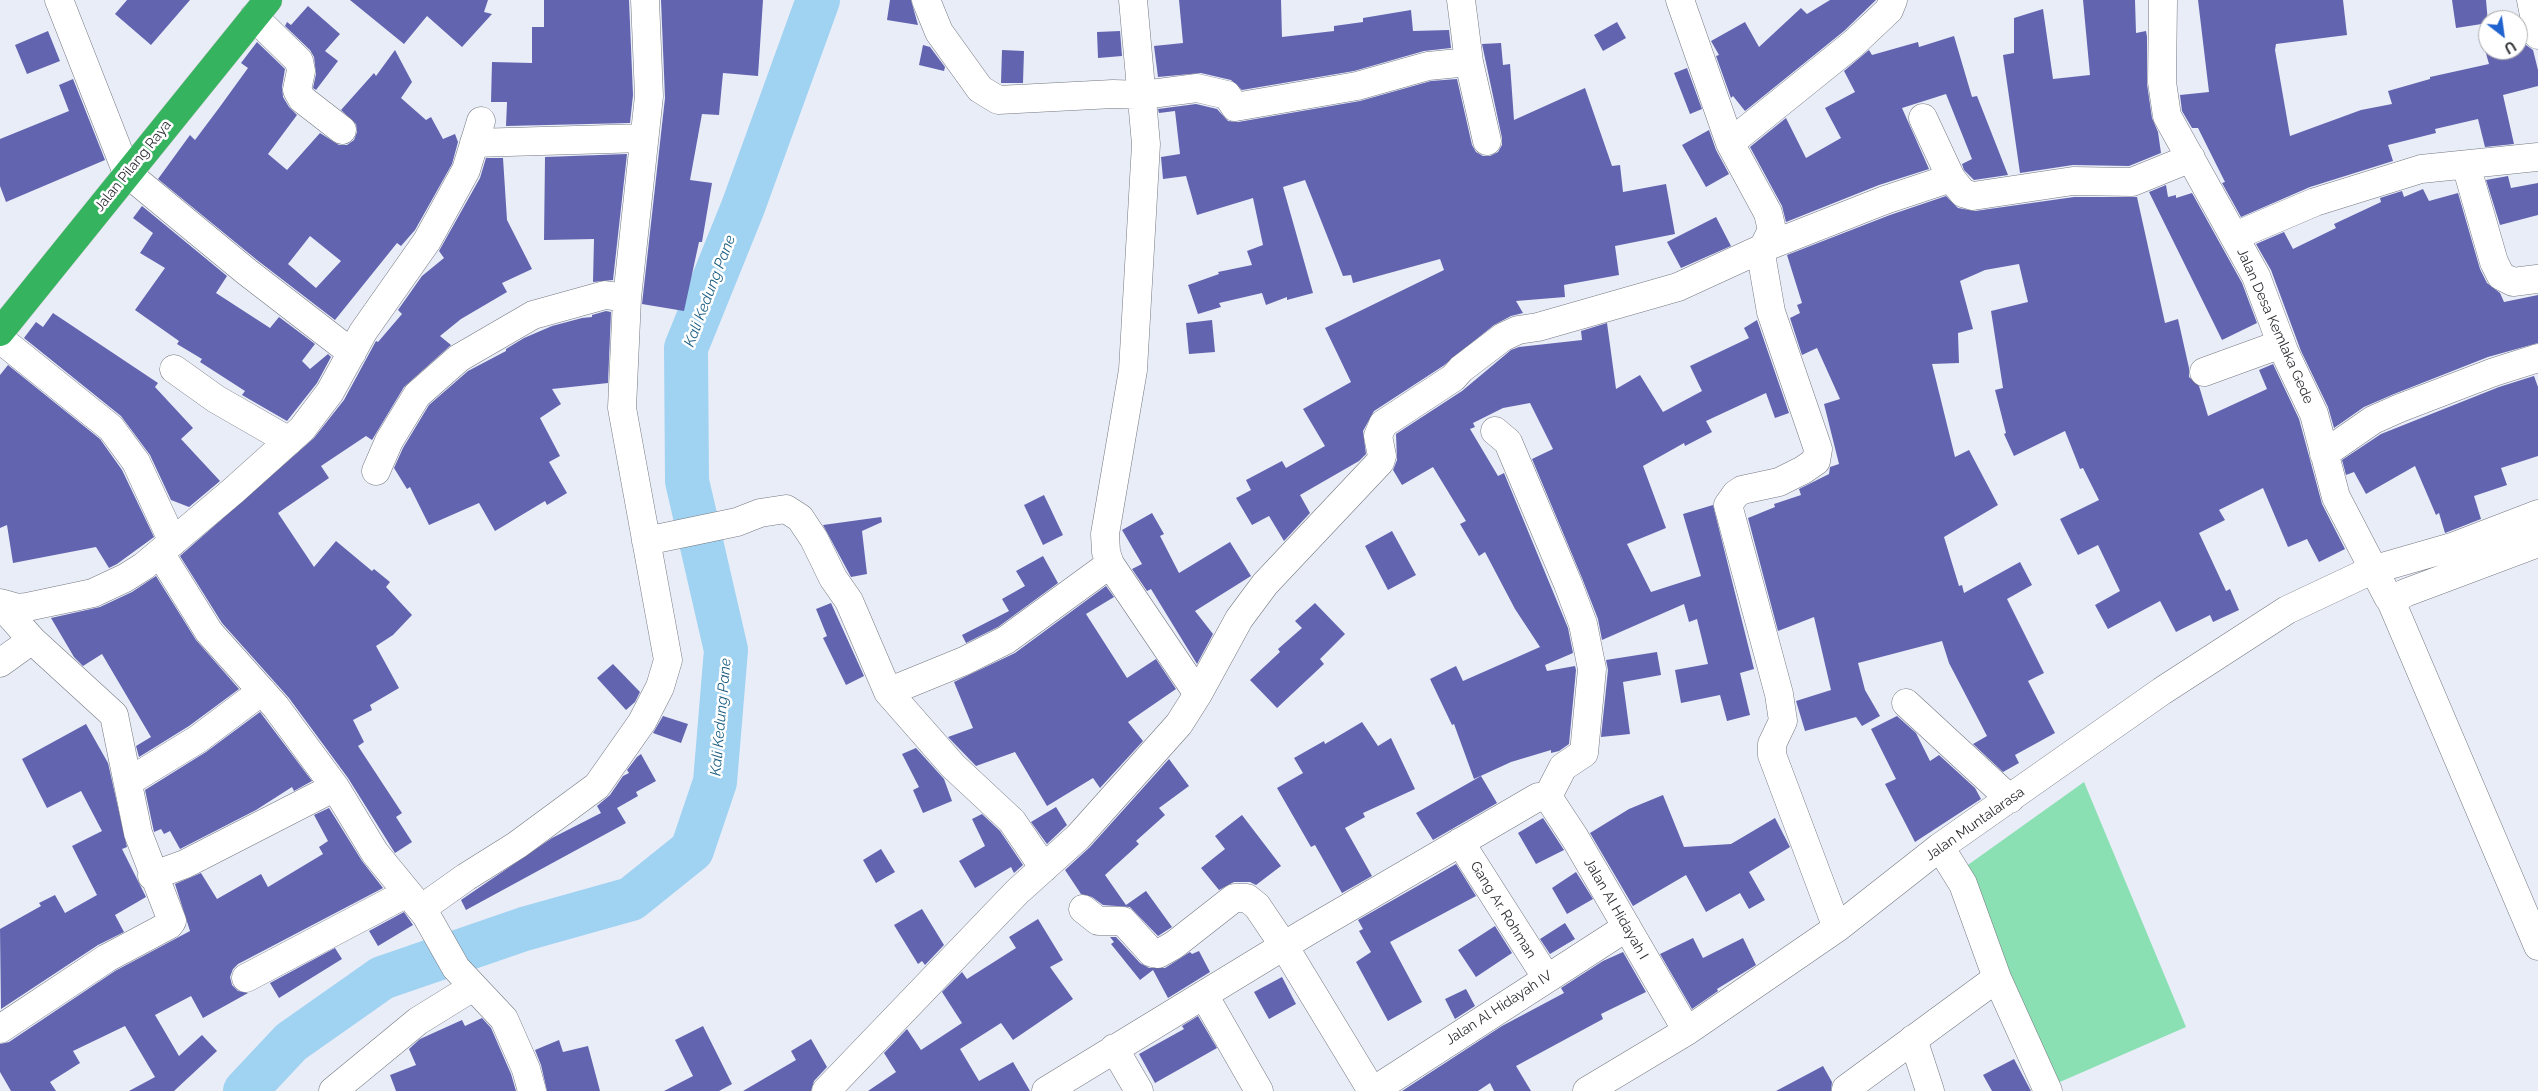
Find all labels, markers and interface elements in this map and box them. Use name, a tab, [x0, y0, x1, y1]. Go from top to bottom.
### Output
north arrow	[2478, 10, 2528, 60]
text: U	[2501, 38, 2519, 57]
street label: Jalan Pilang Raya	[91, 117, 175, 215]
water label: Kali Kedung Pane	[680, 233, 740, 349]
street label: Jalan Desa Kemlaka Gede	[2233, 246, 2317, 406]
water label: Kali Kedung Pane	[707, 657, 735, 777]
street label: Jalan Muntalarasa	[1922, 784, 2028, 864]
street label: Jalan Al Hidayah I	[1580, 855, 1652, 963]
street label: Gang Ar. Rohman	[1466, 858, 1540, 962]
street label: Jalan Al Hidayah IV	[1443, 967, 1555, 1049]

